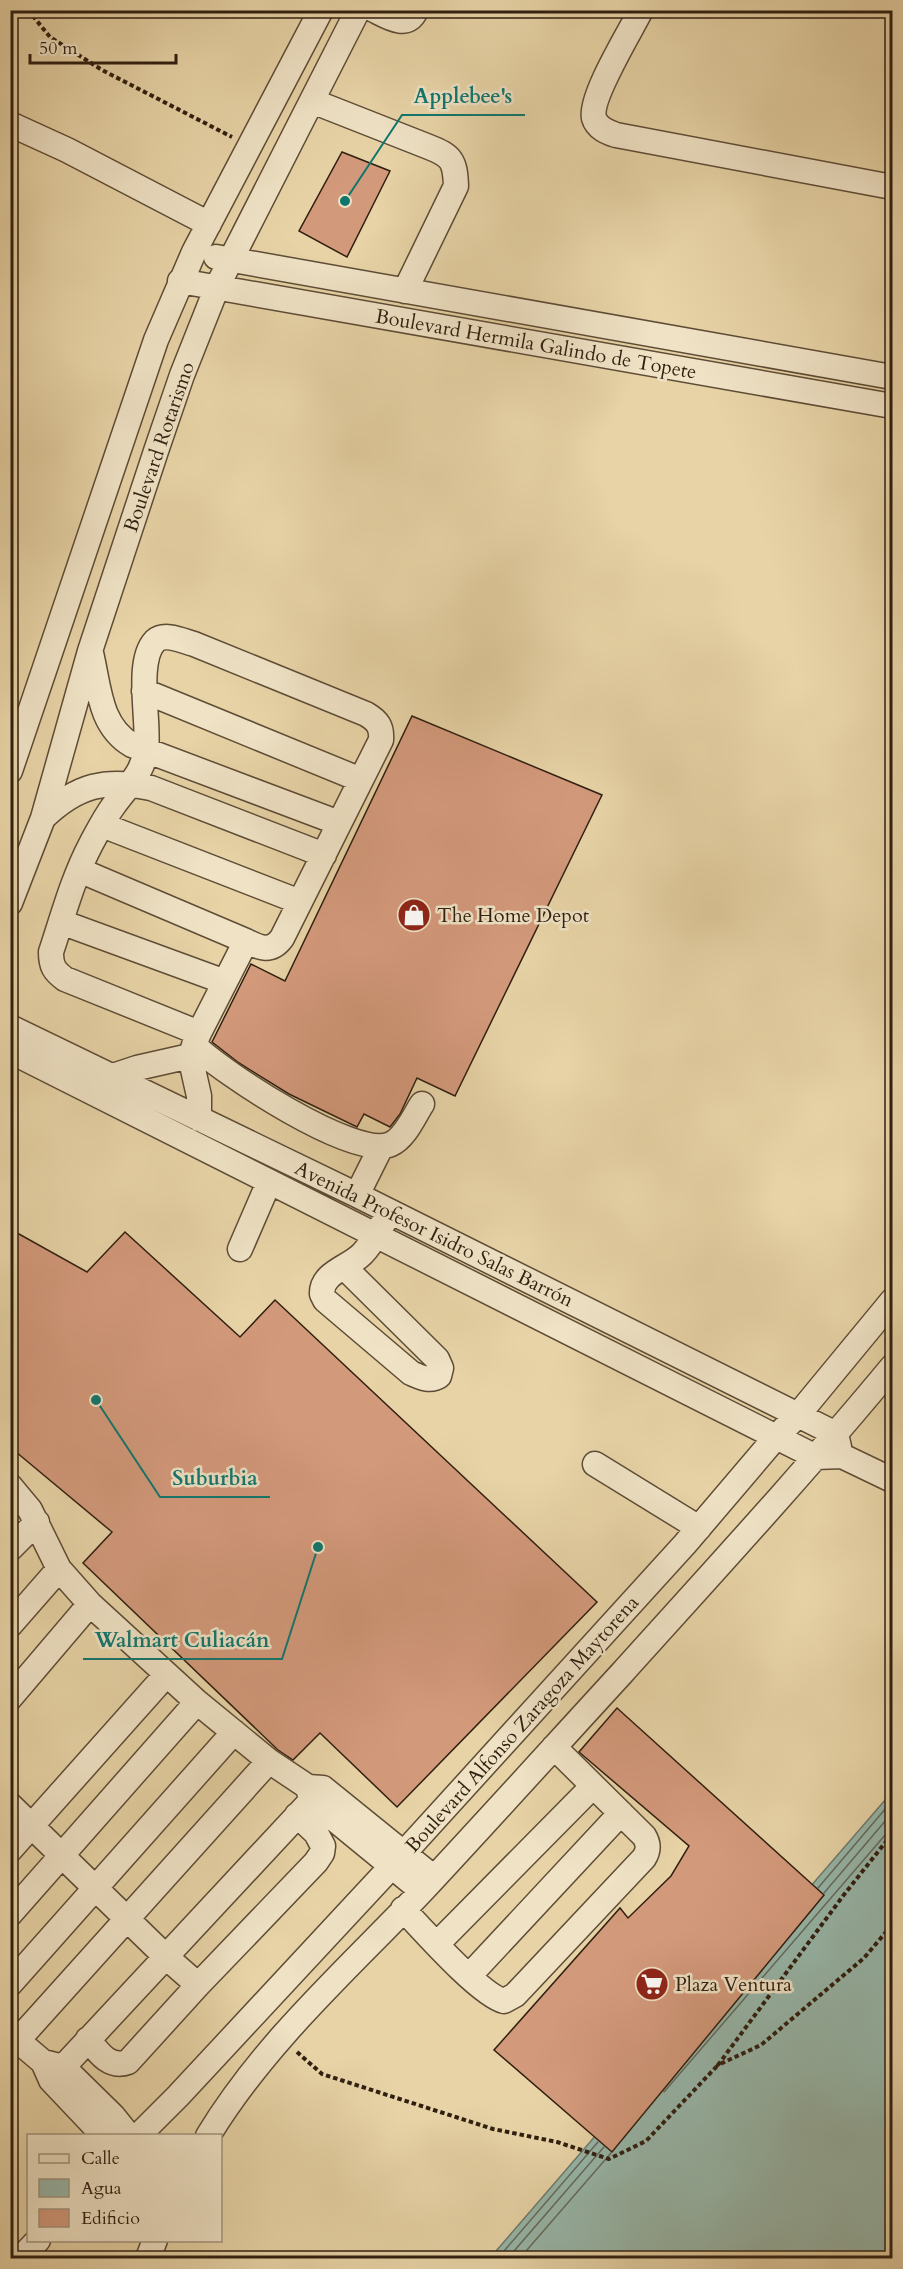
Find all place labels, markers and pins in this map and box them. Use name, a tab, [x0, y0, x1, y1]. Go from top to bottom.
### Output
callout: Applebee's	[402, 76, 525, 115]
shop icon: The Home Depot	[396, 897, 432, 933]
place label: The Home Depot	[437, 902, 590, 929]
callout: Suburbia	[160, 1458, 270, 1497]
callout: Walmart Culiacán	[83, 1620, 282, 1659]
supermarket icon: Plaza Ventura	[634, 1966, 670, 2002]
place label: Plaza Ventura	[675, 1971, 792, 1998]

